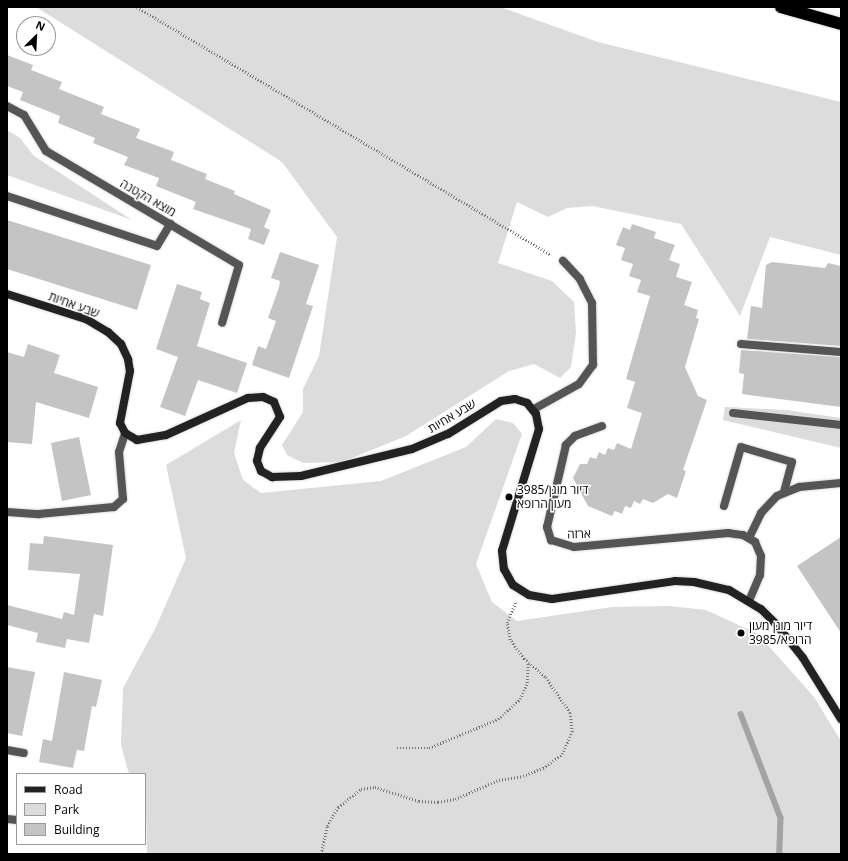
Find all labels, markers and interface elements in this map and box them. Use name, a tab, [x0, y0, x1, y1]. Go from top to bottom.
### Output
north arrow	[16, 16, 56, 56]
text: N	[34, 17, 48, 34]
street label: מוצא הקטנה	[117, 176, 179, 220]
street label: שבע אחיות	[47, 289, 101, 321]
street label: שבע אחיות	[426, 396, 478, 436]
place label: 3985/דיור מוגן מעון הרופא	[517, 483, 588, 511]
marker: 3985/דיור מוגן מעון הרופא	[504, 492, 514, 502]
street label: ארזה	[567, 526, 591, 542]
place label: דיור מוגן מעון הרופא/3985	[749, 619, 812, 647]
marker: דיור מוגן מעון הרופא/3985	[736, 628, 746, 638]
legend	[16, 773, 146, 845]
text: Road	[54, 781, 83, 798]
text: Park	[54, 801, 79, 818]
text: Building	[54, 821, 99, 838]

